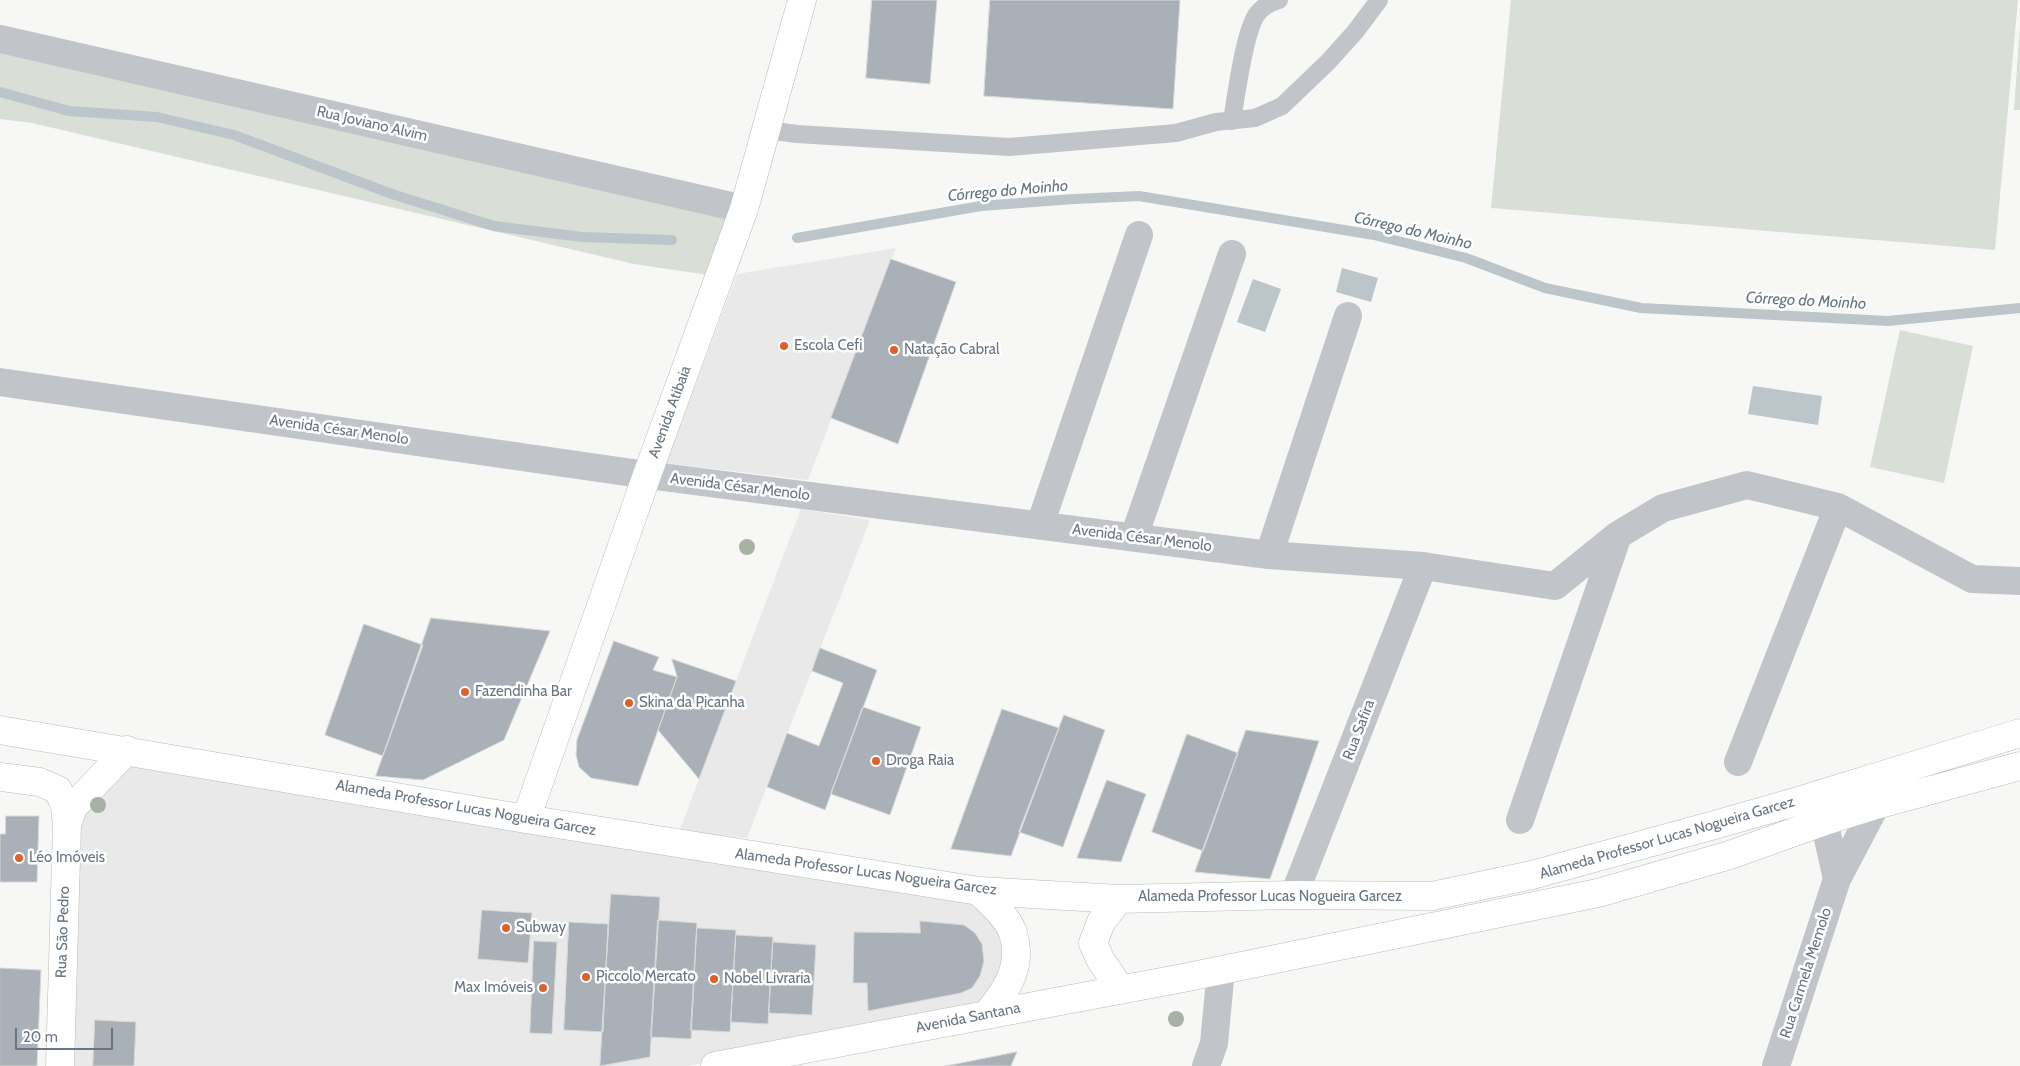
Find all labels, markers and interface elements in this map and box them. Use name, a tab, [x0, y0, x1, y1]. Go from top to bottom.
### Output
street label: Rua Joviano Alvim	[315, 103, 429, 145]
water label: Córrego do Moinho	[947, 176, 1069, 206]
water label: Córrego do Moinho	[1352, 208, 1474, 254]
water label: Córrego do Moinho	[1745, 288, 1867, 314]
place label: Escola Cefi	[794, 337, 862, 355]
marker: Escola Cefi	[778, 340, 790, 352]
place label: Natação Cabral	[904, 341, 999, 359]
marker: Natação Cabral	[888, 344, 900, 356]
street label: Avenida Atibaia	[645, 363, 695, 461]
street label: Avenida César Menolo	[268, 411, 410, 449]
street label: Avenida César Menolo	[669, 470, 811, 504]
street label: Avenida César Menolo	[1071, 521, 1213, 555]
place label: Fazendinha Bar	[475, 683, 572, 701]
marker: Fazendinha Bar	[459, 686, 471, 698]
place label: Skina da Picanha	[639, 694, 745, 712]
marker: Skina da Picanha	[623, 697, 635, 709]
street label: Rua Safira	[1339, 697, 1379, 763]
place label: Droga Raia	[886, 752, 954, 770]
marker: Droga Raia	[870, 755, 882, 767]
street label: Alameda Professor Lucas Nogueira Garcez	[334, 776, 598, 840]
street label: Alameda Professor Lucas Nogueira Garcez	[1538, 793, 1796, 883]
street label: Alameda Professor Lucas Nogueira Garcez	[734, 845, 998, 899]
place label: Léo Imóveis	[29, 849, 105, 867]
marker: Léo Imóveis	[13, 852, 25, 864]
street label: Rua São Pedro	[52, 886, 74, 978]
street label: Alameda Professor Lucas Nogueira Garcez	[1138, 888, 1402, 906]
street label: Rua Carmela Memolo	[1776, 905, 1836, 1041]
place label: Subway	[516, 919, 566, 937]
marker: Subway	[500, 922, 512, 934]
place label: Piccolo Mercato	[596, 968, 696, 986]
place label: Nobel Livraria	[724, 970, 811, 988]
marker: Piccolo Mercato	[580, 971, 592, 983]
marker: Nobel Livraria	[708, 973, 720, 985]
place label: Max Imóveis	[454, 979, 533, 997]
marker: Max Imóveis	[537, 982, 549, 994]
street label: Avenida Santana	[914, 999, 1022, 1037]
scale bar	[18, 1018, 115, 1050]
text: 20 m	[23, 1028, 58, 1046]

